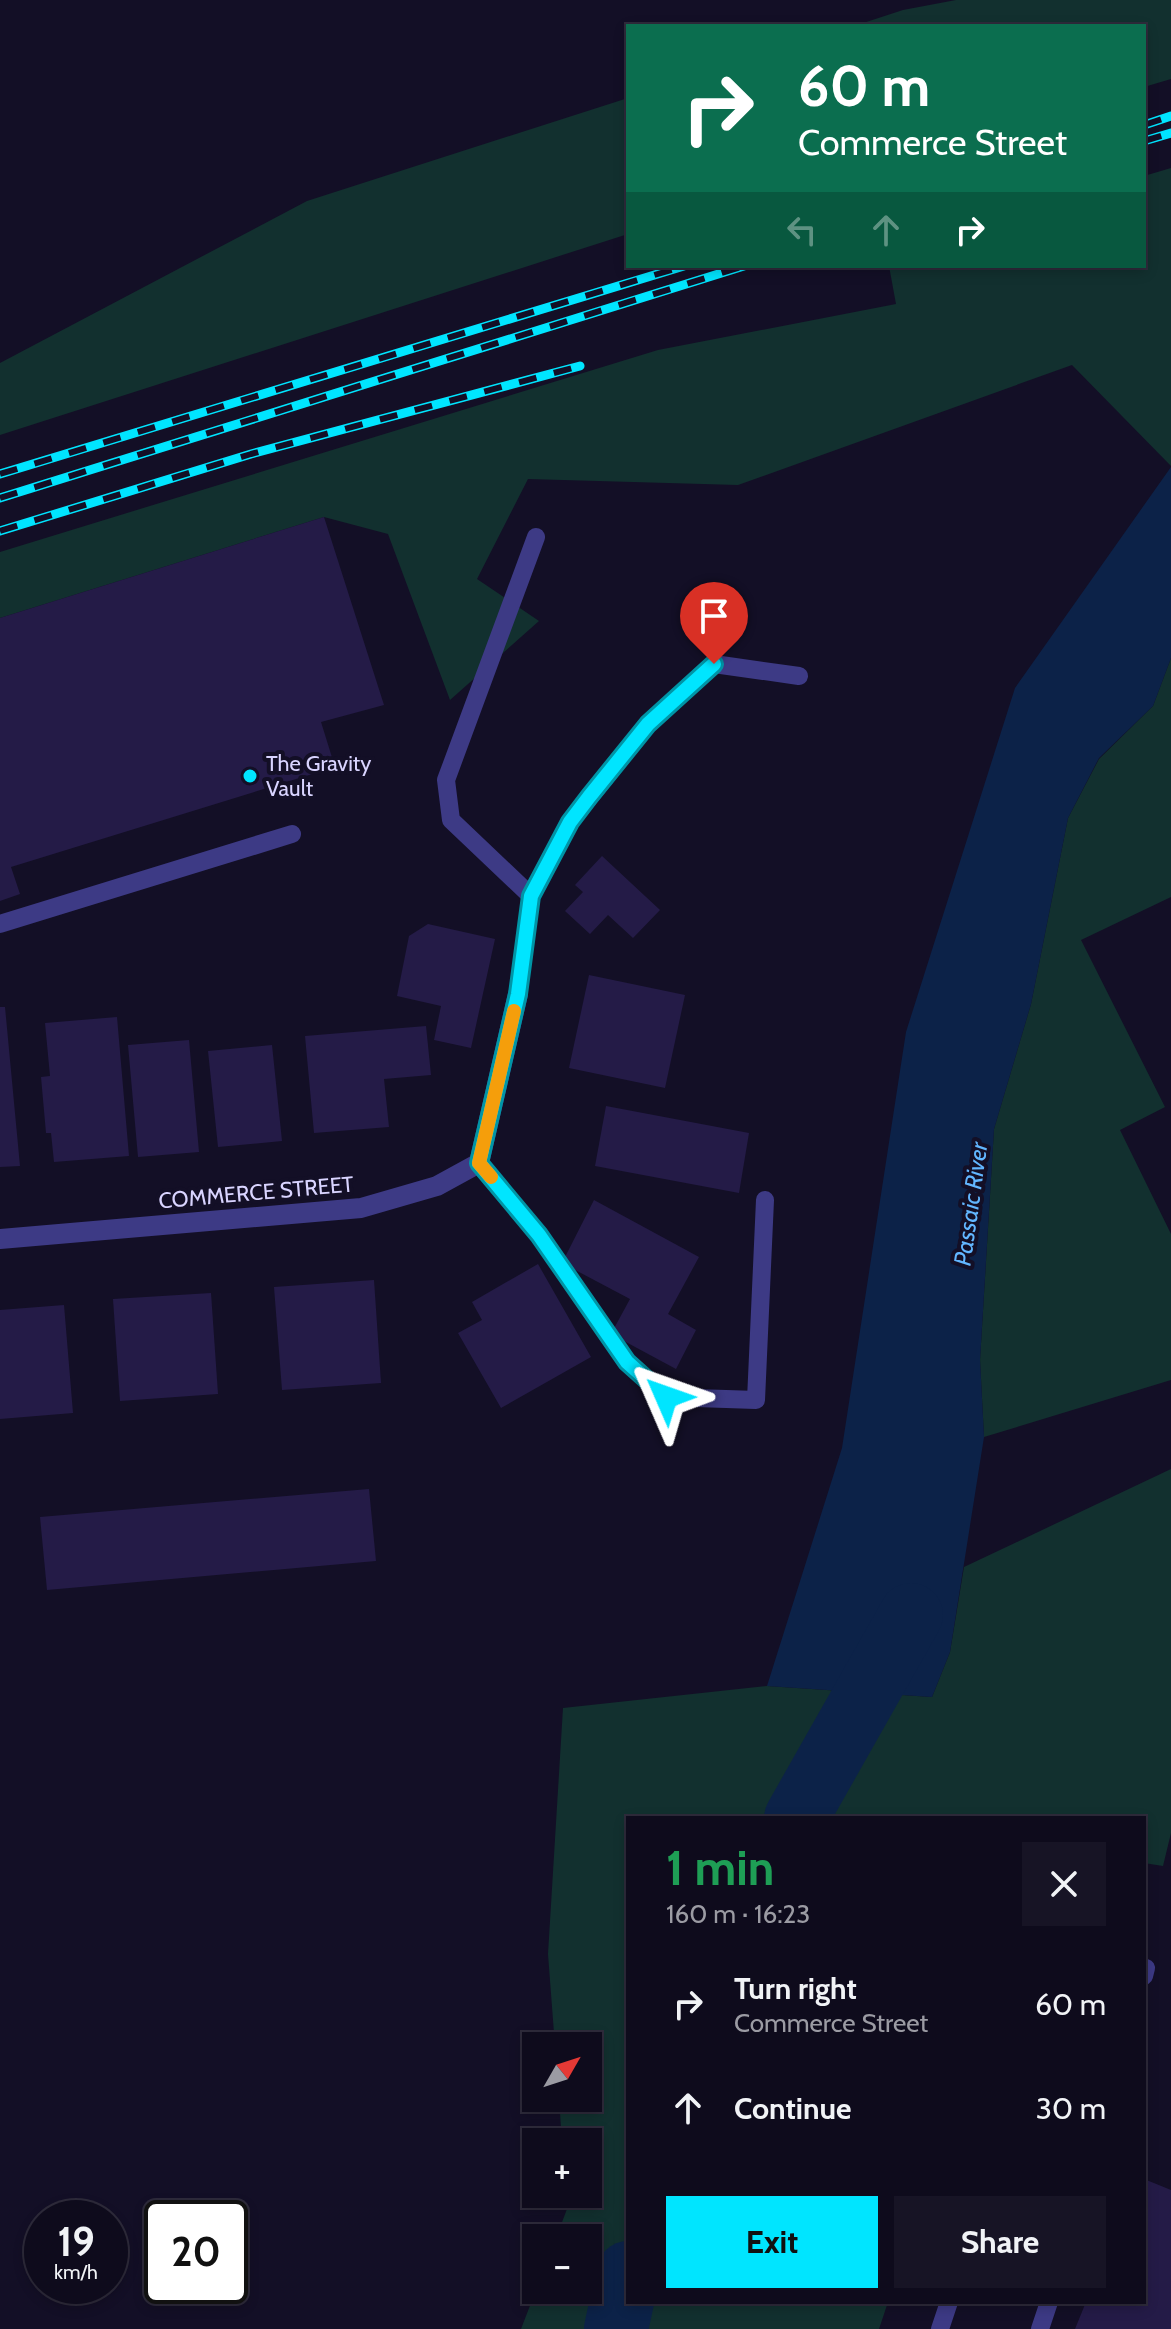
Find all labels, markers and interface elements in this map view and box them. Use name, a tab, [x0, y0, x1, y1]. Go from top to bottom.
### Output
text: 60 m	[798, 52, 930, 120]
icon: right	[666, 56, 770, 160]
text: Commerce Street	[798, 120, 1067, 164]
icon: left	[780, 208, 824, 252]
icon: ahead	[864, 208, 908, 252]
icon: right	[948, 208, 992, 252]
pin	[680, 582, 748, 664]
icon: arrive	[692, 594, 736, 638]
place label: The Gravity Vault	[266, 750, 371, 802]
marker: The Gravity Vault	[241, 767, 259, 785]
water label: Passaic River	[947, 1139, 994, 1268]
street label: COMMERCE STREET	[157, 1170, 355, 1214]
position arrow	[624, 1355, 708, 1439]
text: 1 min	[666, 1839, 774, 1897]
button: close	[1022, 1842, 1106, 1926]
text: 160 m · 16:23	[666, 1898, 810, 1930]
text: Turn right	[734, 1970, 857, 2007]
icon: right	[666, 1982, 710, 2026]
text: 60 m	[1035, 1986, 1106, 2023]
text: Commerce Street	[734, 2007, 928, 2039]
north arrow	[522, 2032, 602, 2112]
map controls	[522, 2032, 602, 2304]
icon: ahead	[666, 2086, 710, 2130]
text: Continue	[734, 2090, 851, 2127]
text: 30 m	[1036, 2090, 1106, 2127]
button: +	[522, 2128, 602, 2208]
button: Exit	[666, 2196, 878, 2288]
button: Share	[894, 2196, 1106, 2288]
speed limit sign: 20	[144, 2200, 248, 2304]
text: 19	[57, 2217, 95, 2266]
button: −	[522, 2224, 602, 2304]
text: km/h	[54, 2260, 98, 2284]

